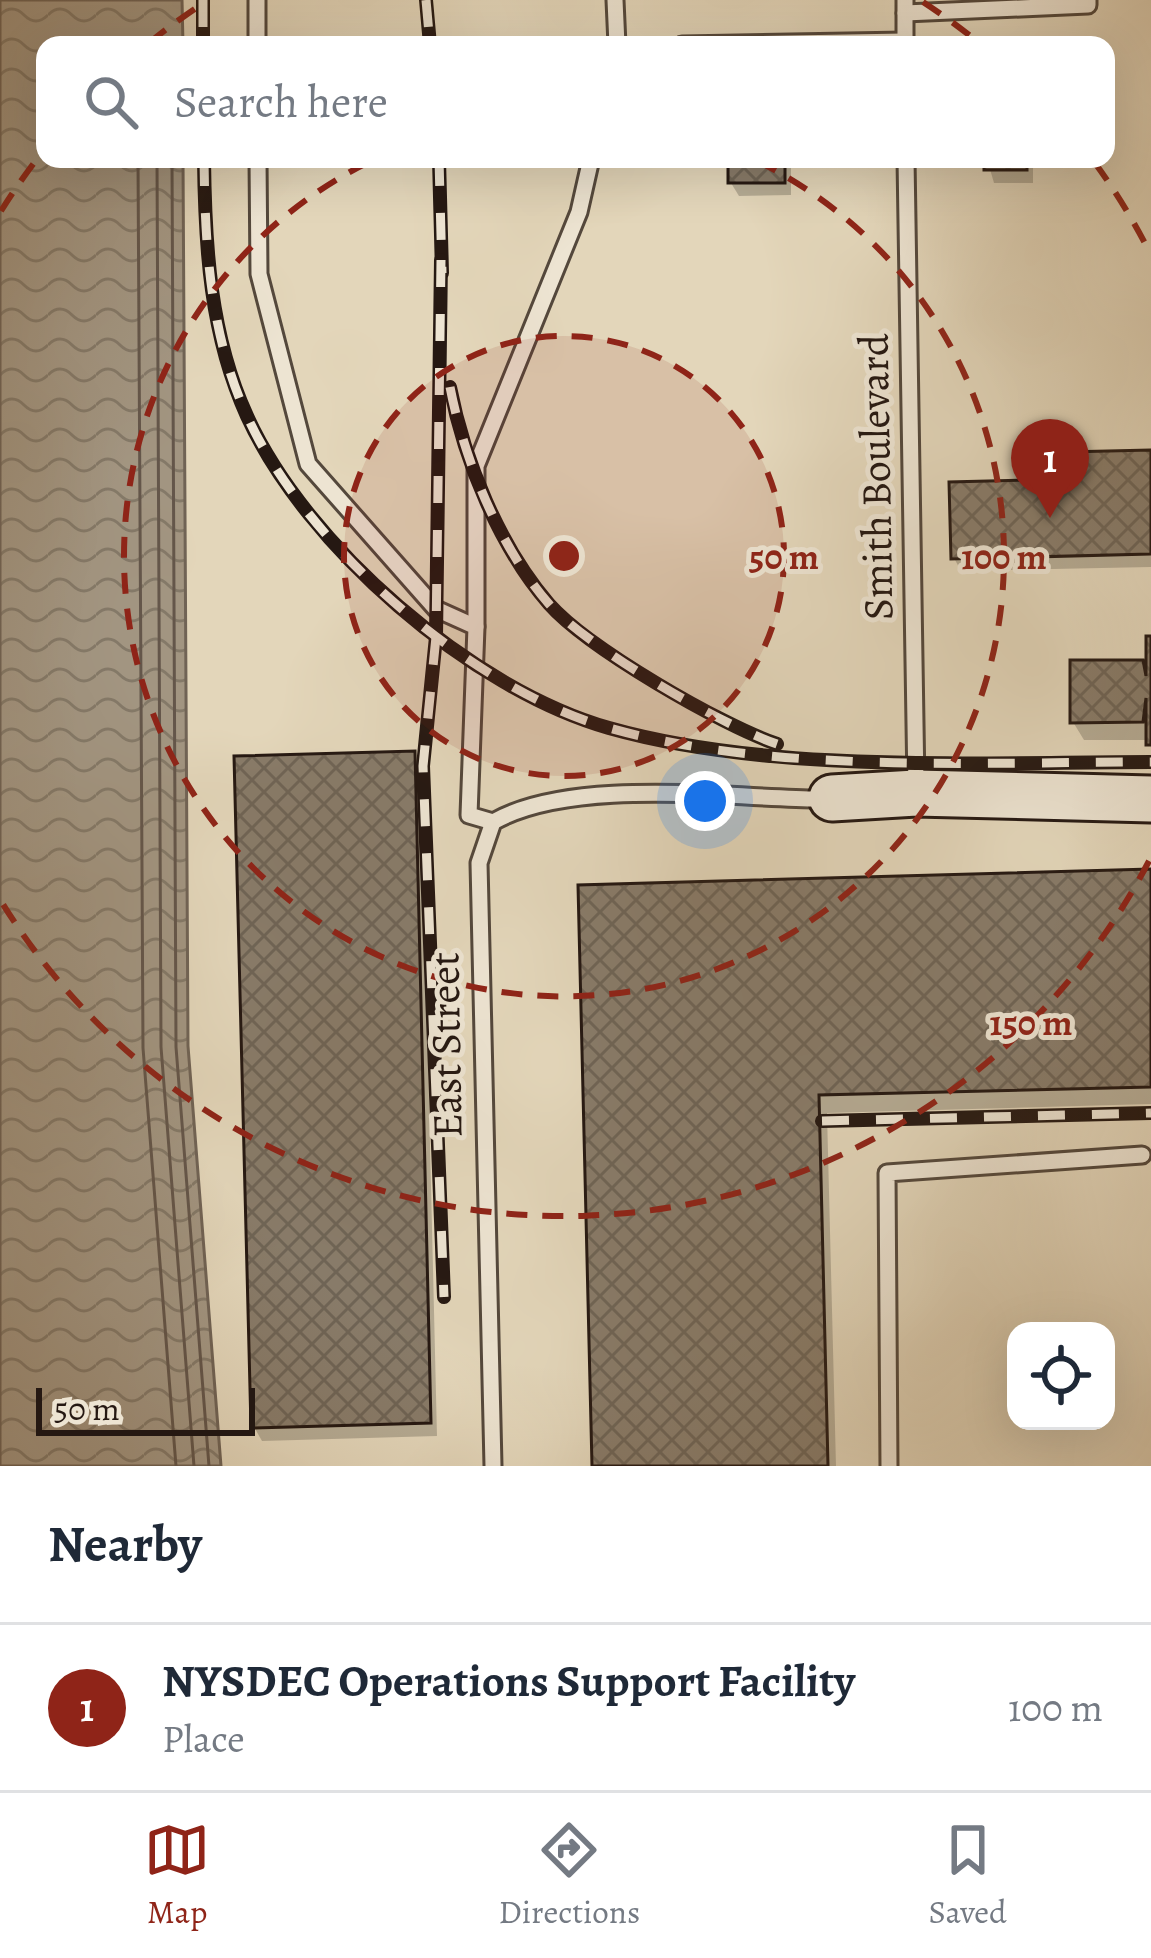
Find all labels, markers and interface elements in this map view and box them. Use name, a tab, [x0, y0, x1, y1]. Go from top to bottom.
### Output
search box	[36, 36, 1115, 168]
icon: search	[78, 69, 144, 135]
text: Search here	[174, 71, 388, 133]
street label: Smith Boulevard	[844, 333, 906, 621]
pin: 1	[1011, 419, 1089, 518]
text: 50 m	[749, 532, 819, 581]
text: 100 m	[961, 532, 1047, 581]
centre of rings	[543, 535, 585, 577]
your location	[675, 771, 735, 831]
street label: East Street	[415, 951, 476, 1138]
text: 150 m	[990, 998, 1072, 1047]
map controls	[1007, 1322, 1115, 1430]
button: locate	[1007, 1322, 1115, 1430]
scale bar	[36, 1382, 255, 1435]
text: 50 m	[54, 1386, 120, 1431]
text: Nearby	[48, 1509, 202, 1579]
text: NYSDEC Operations Support Facility	[162, 1650, 855, 1712]
text: 1	[80, 1681, 94, 1734]
text: 100 m	[1008, 1681, 1103, 1734]
text: Place	[162, 1712, 245, 1765]
tab: Map	[144, 1817, 210, 1934]
tab: Directions	[499, 1817, 640, 1934]
tab: Saved	[929, 1817, 1007, 1934]

